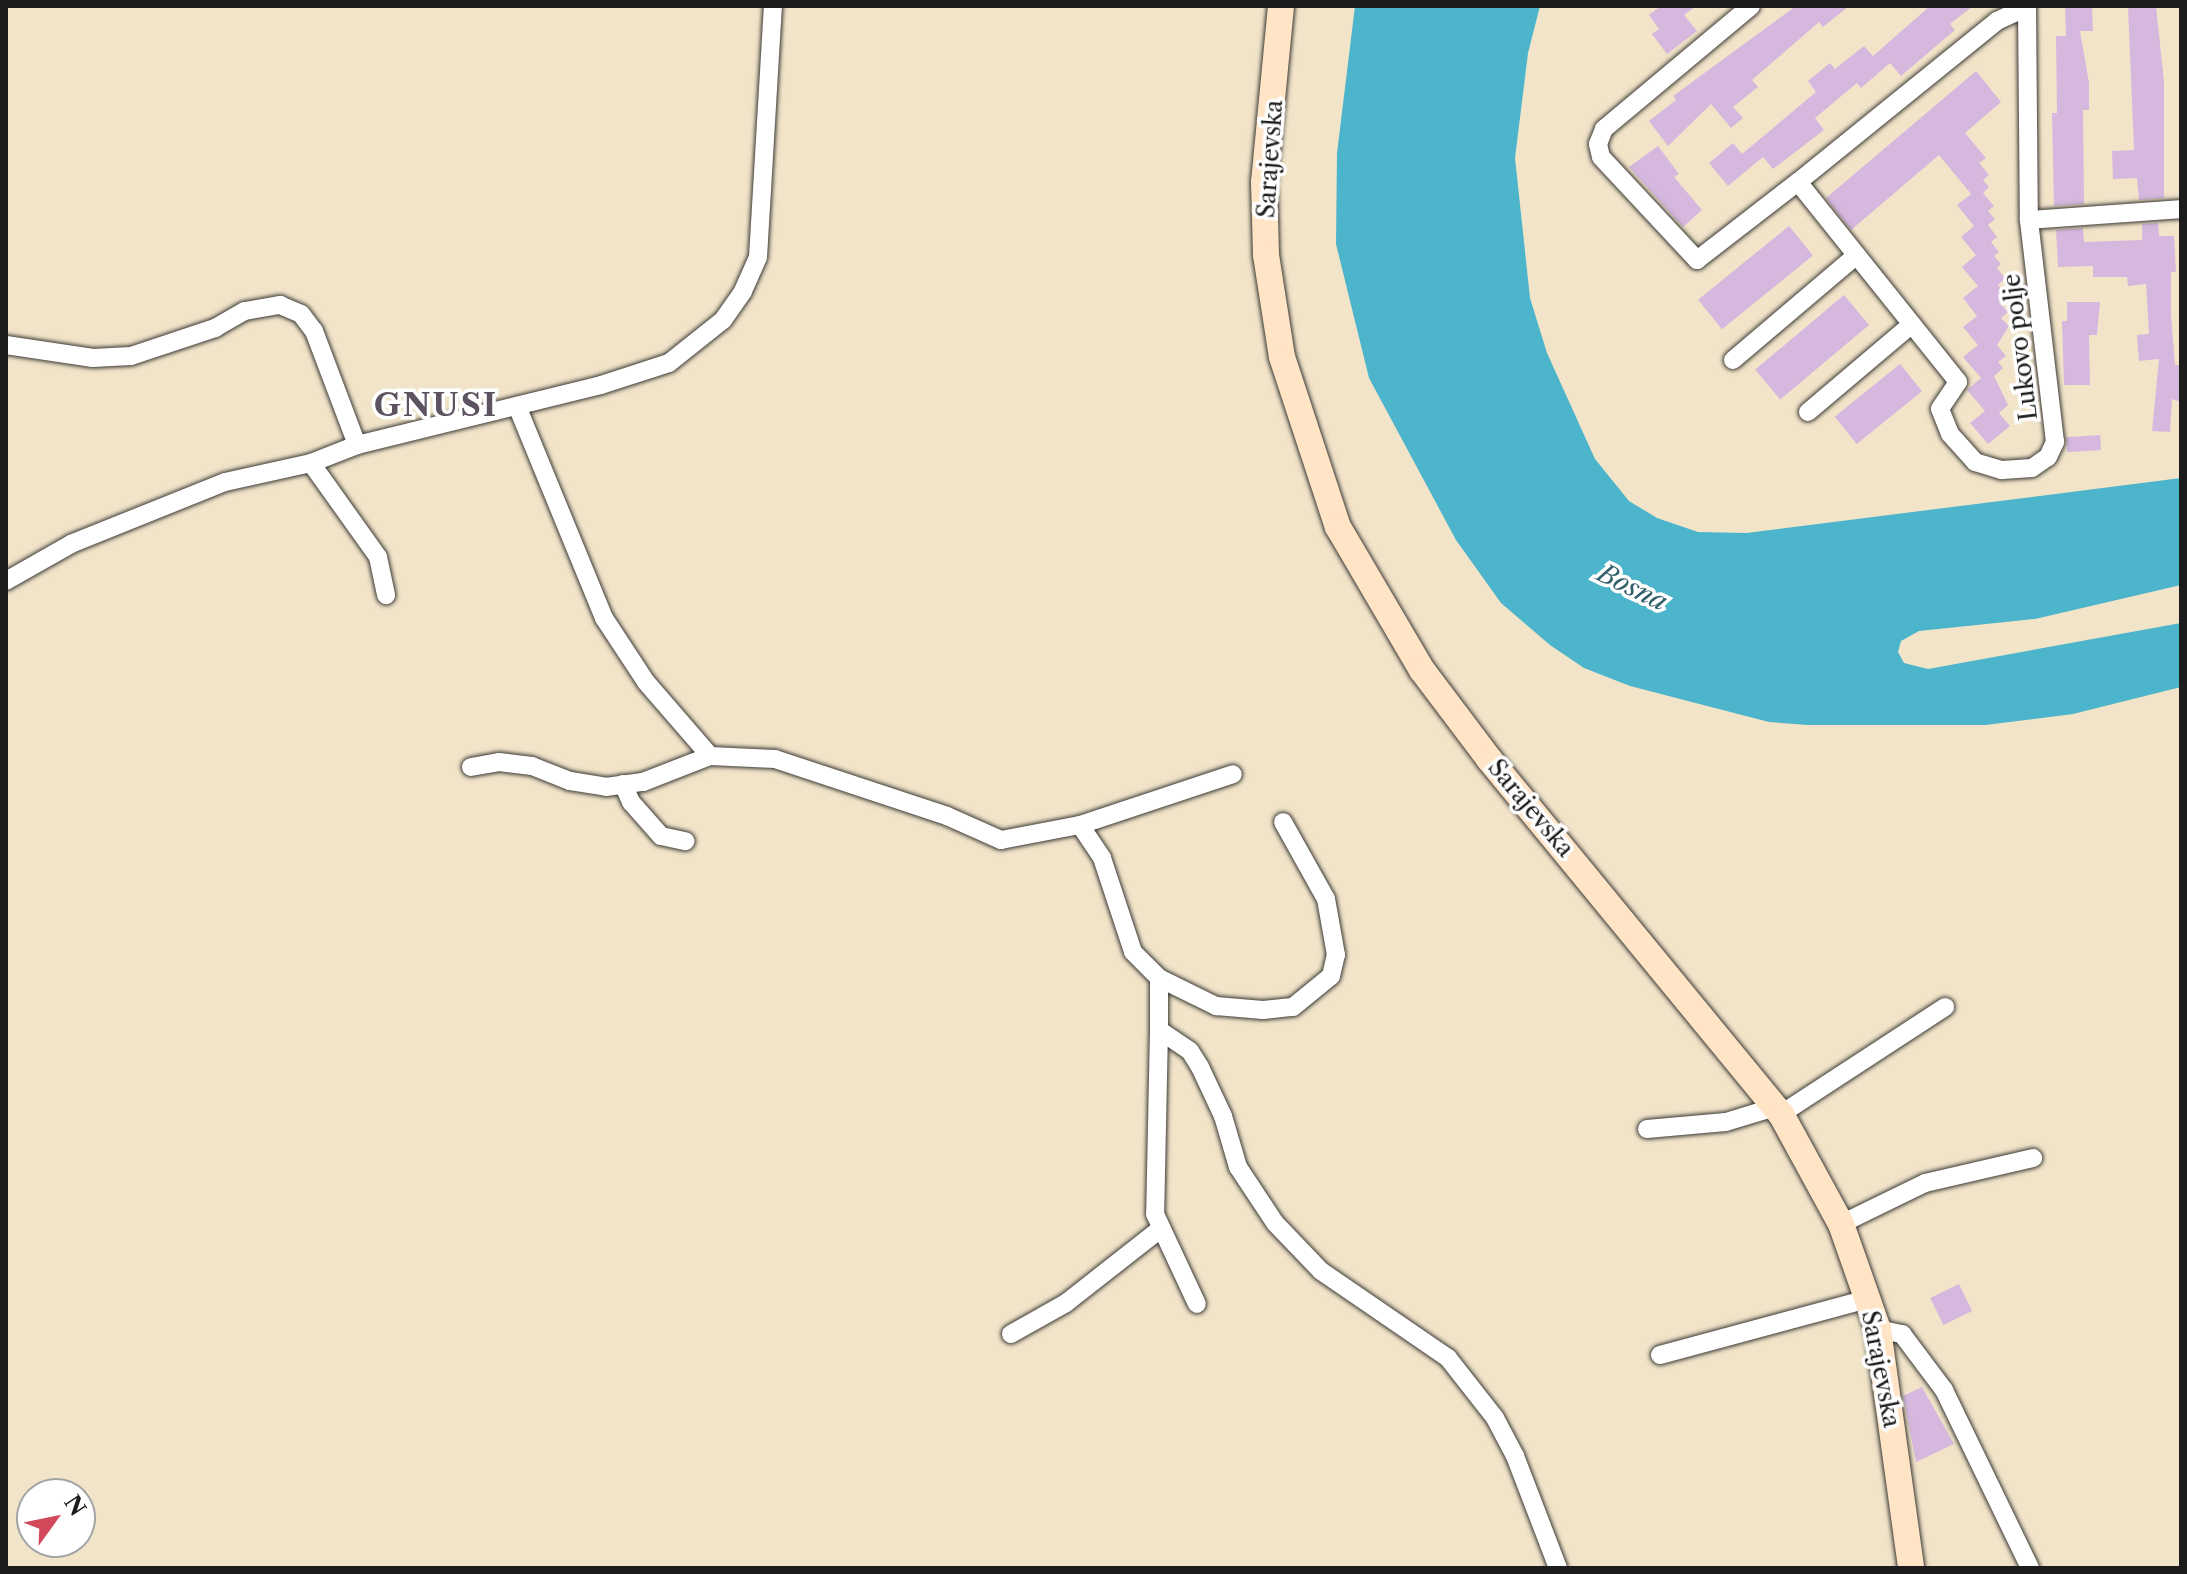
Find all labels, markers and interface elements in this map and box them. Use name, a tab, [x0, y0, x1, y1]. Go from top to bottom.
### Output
street label: Sarajevska	[1252, 99, 1288, 219]
street label: Lukovo polje	[1997, 272, 2043, 422]
district label: GNUSI	[374, 386, 498, 424]
water label: Bosna	[1592, 558, 1672, 618]
street label: Sarajevska	[1482, 753, 1580, 863]
street label: Sarajevska	[1856, 1308, 1906, 1430]
north arrow	[16, 1478, 96, 1558]
text: N	[58, 1490, 91, 1521]

